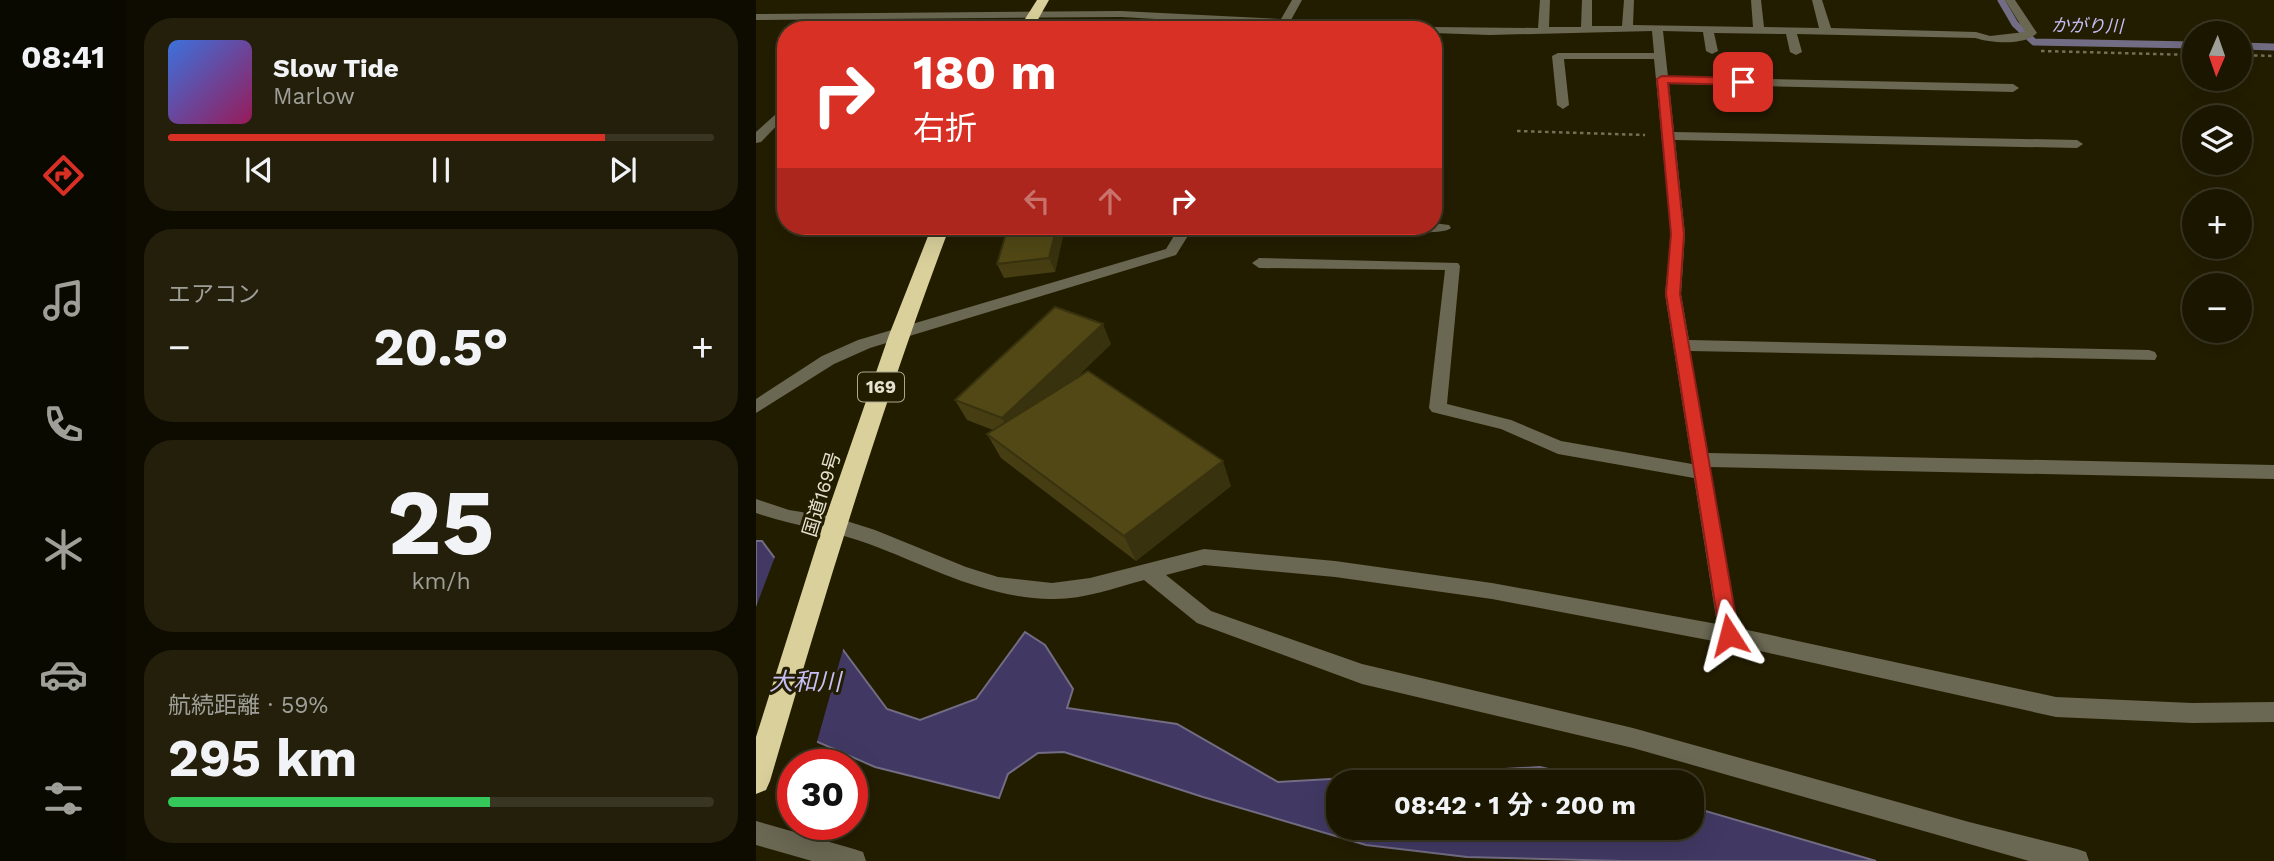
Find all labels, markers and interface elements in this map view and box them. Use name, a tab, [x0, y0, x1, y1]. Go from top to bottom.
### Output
water label: かがり川	[2051, 14, 2125, 37]
north arrow	[2182, 21, 2252, 91]
map controls	[2182, 21, 2252, 343]
text: 08:41	[21, 38, 105, 76]
text: 180 m	[913, 43, 1057, 101]
icon: right	[798, 49, 889, 140]
pin	[1713, 52, 1773, 112]
text: Slow Tide	[273, 53, 399, 83]
icon: arrive	[1724, 63, 1762, 101]
text: Marlow	[273, 83, 355, 110]
button: layers	[2182, 105, 2252, 175]
text: 右折	[913, 109, 977, 147]
icon: directions	[39, 151, 88, 200]
icon: previous	[240, 151, 278, 189]
icon: pause	[422, 151, 460, 189]
icon: next	[604, 151, 642, 189]
icon: left	[1018, 182, 1056, 220]
icon: ahead	[1091, 182, 1129, 220]
icon: right	[1164, 182, 1202, 220]
button: +	[2182, 189, 2252, 259]
button: −	[2182, 273, 2252, 343]
icon: music	[39, 276, 88, 325]
text: エアコン	[168, 281, 260, 308]
text: 20.5°	[373, 317, 509, 378]
text: −	[168, 325, 191, 369]
text: +	[691, 325, 714, 369]
road number: 169	[858, 372, 904, 402]
icon: phone	[39, 400, 88, 449]
street label: 国道169号	[798, 449, 845, 539]
text: 25	[387, 469, 495, 576]
icon: climate	[39, 525, 88, 574]
text: km/h	[411, 568, 471, 595]
position arrow	[1692, 598, 1766, 672]
icon: car	[39, 650, 88, 699]
water label: 大和川	[769, 668, 844, 696]
text: 航続距離 · 59%	[168, 692, 328, 719]
text: 295 km	[168, 728, 357, 789]
speed limit sign: 30	[777, 749, 868, 840]
icon: filters	[39, 774, 88, 823]
text: 08:42 · 1 分 · 200 m	[1394, 790, 1636, 820]

